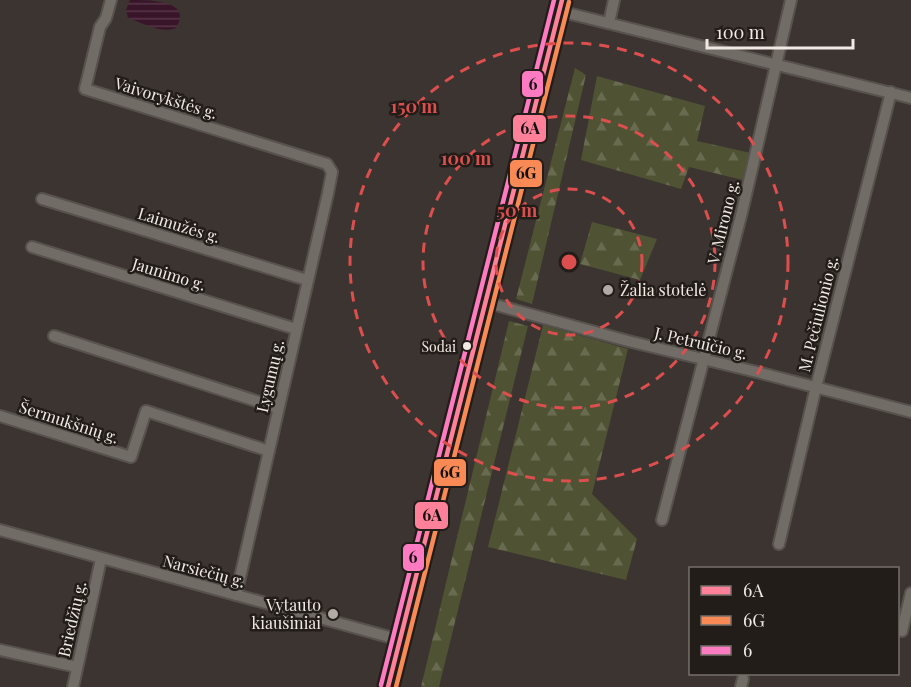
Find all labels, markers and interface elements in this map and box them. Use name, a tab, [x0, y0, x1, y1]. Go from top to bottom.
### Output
scale bar	[707, 12, 852, 50]
text: 100 m	[716, 20, 765, 44]
line badge: 6	[521, 70, 544, 98]
street label: Vaivorykštės g.	[111, 72, 220, 123]
text: 6	[529, 73, 538, 94]
text: 150 m	[390, 94, 438, 118]
line badge: 6A	[512, 114, 547, 143]
text: 6A	[520, 117, 540, 138]
text: 100 m	[441, 146, 492, 170]
line badge: 6G	[509, 159, 543, 188]
text: 6G	[516, 162, 537, 183]
street label: V. Mirono g.	[702, 178, 743, 267]
text: 50 m	[497, 198, 538, 222]
street label: Laimužės g.	[135, 202, 223, 247]
street label: Jaunimo g.	[129, 252, 208, 295]
centre of rings	[559, 252, 579, 272]
street label: M. Pečiulionio g.	[793, 254, 842, 374]
place label: Žalia stotelė	[620, 279, 706, 300]
marker: Žalia stotelė	[601, 283, 615, 297]
street label: J. Petruičio g.	[652, 321, 750, 363]
street label: Lygumų g.	[251, 337, 288, 414]
place label: Sodai	[422, 337, 456, 356]
marker: Sodai	[461, 340, 473, 352]
street label: Šermukšnių g.	[17, 396, 122, 447]
line badge: 6G	[433, 458, 467, 487]
text: 6G	[440, 461, 461, 482]
line badge: 6A	[414, 501, 449, 530]
text: 6A	[422, 504, 442, 525]
line badge: 6	[402, 543, 425, 572]
text: 6	[409, 546, 418, 567]
street label: Narsiečių g.	[161, 549, 248, 592]
legend	[689, 567, 899, 675]
text: 6A	[743, 578, 764, 602]
street label: Briedžių g.	[53, 579, 90, 659]
place label: Vytauto kiaušiniai	[252, 594, 321, 633]
marker: Vytauto kiaušiniai	[326, 607, 340, 621]
text: 6G	[743, 608, 765, 632]
text: 6	[743, 638, 752, 662]

